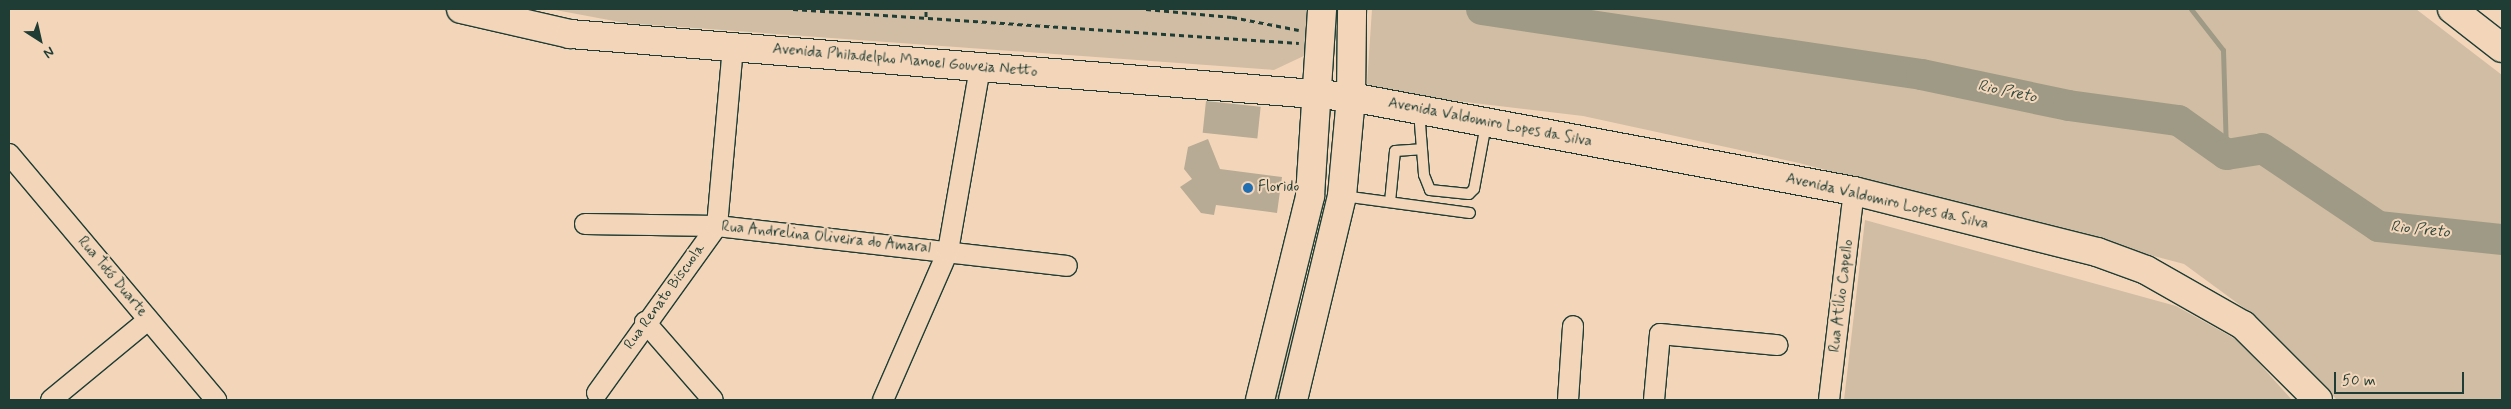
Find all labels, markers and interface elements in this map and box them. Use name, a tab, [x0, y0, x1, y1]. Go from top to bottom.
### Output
north arrow	[15, 15, 65, 65]
street label: Avenida Philadelpho Manoel Gouveia Netto	[773, 41, 1037, 81]
text: N	[40, 42, 58, 62]
water label: Rio Preto	[1976, 76, 2038, 108]
street label: Avenida Valdomiro Lopes da Silva	[1387, 94, 1593, 152]
street label: Avenida Valdomiro Lopes da Silva	[1785, 170, 1989, 234]
place label: Florido	[1258, 179, 1299, 197]
marker: Florido	[1242, 182, 1254, 194]
water label: Rio Preto	[2389, 217, 2451, 243]
street label: Rua Andrelina Oliveira do Amaral	[720, 218, 932, 258]
street label: Rua Totó Duarte	[73, 233, 151, 321]
street label: Rua Atílio Capello	[1826, 239, 1858, 353]
street label: Rua Renato Biscuola	[622, 242, 708, 352]
scale bar	[2336, 362, 2466, 394]
text: 50 m	[2342, 371, 2376, 391]

